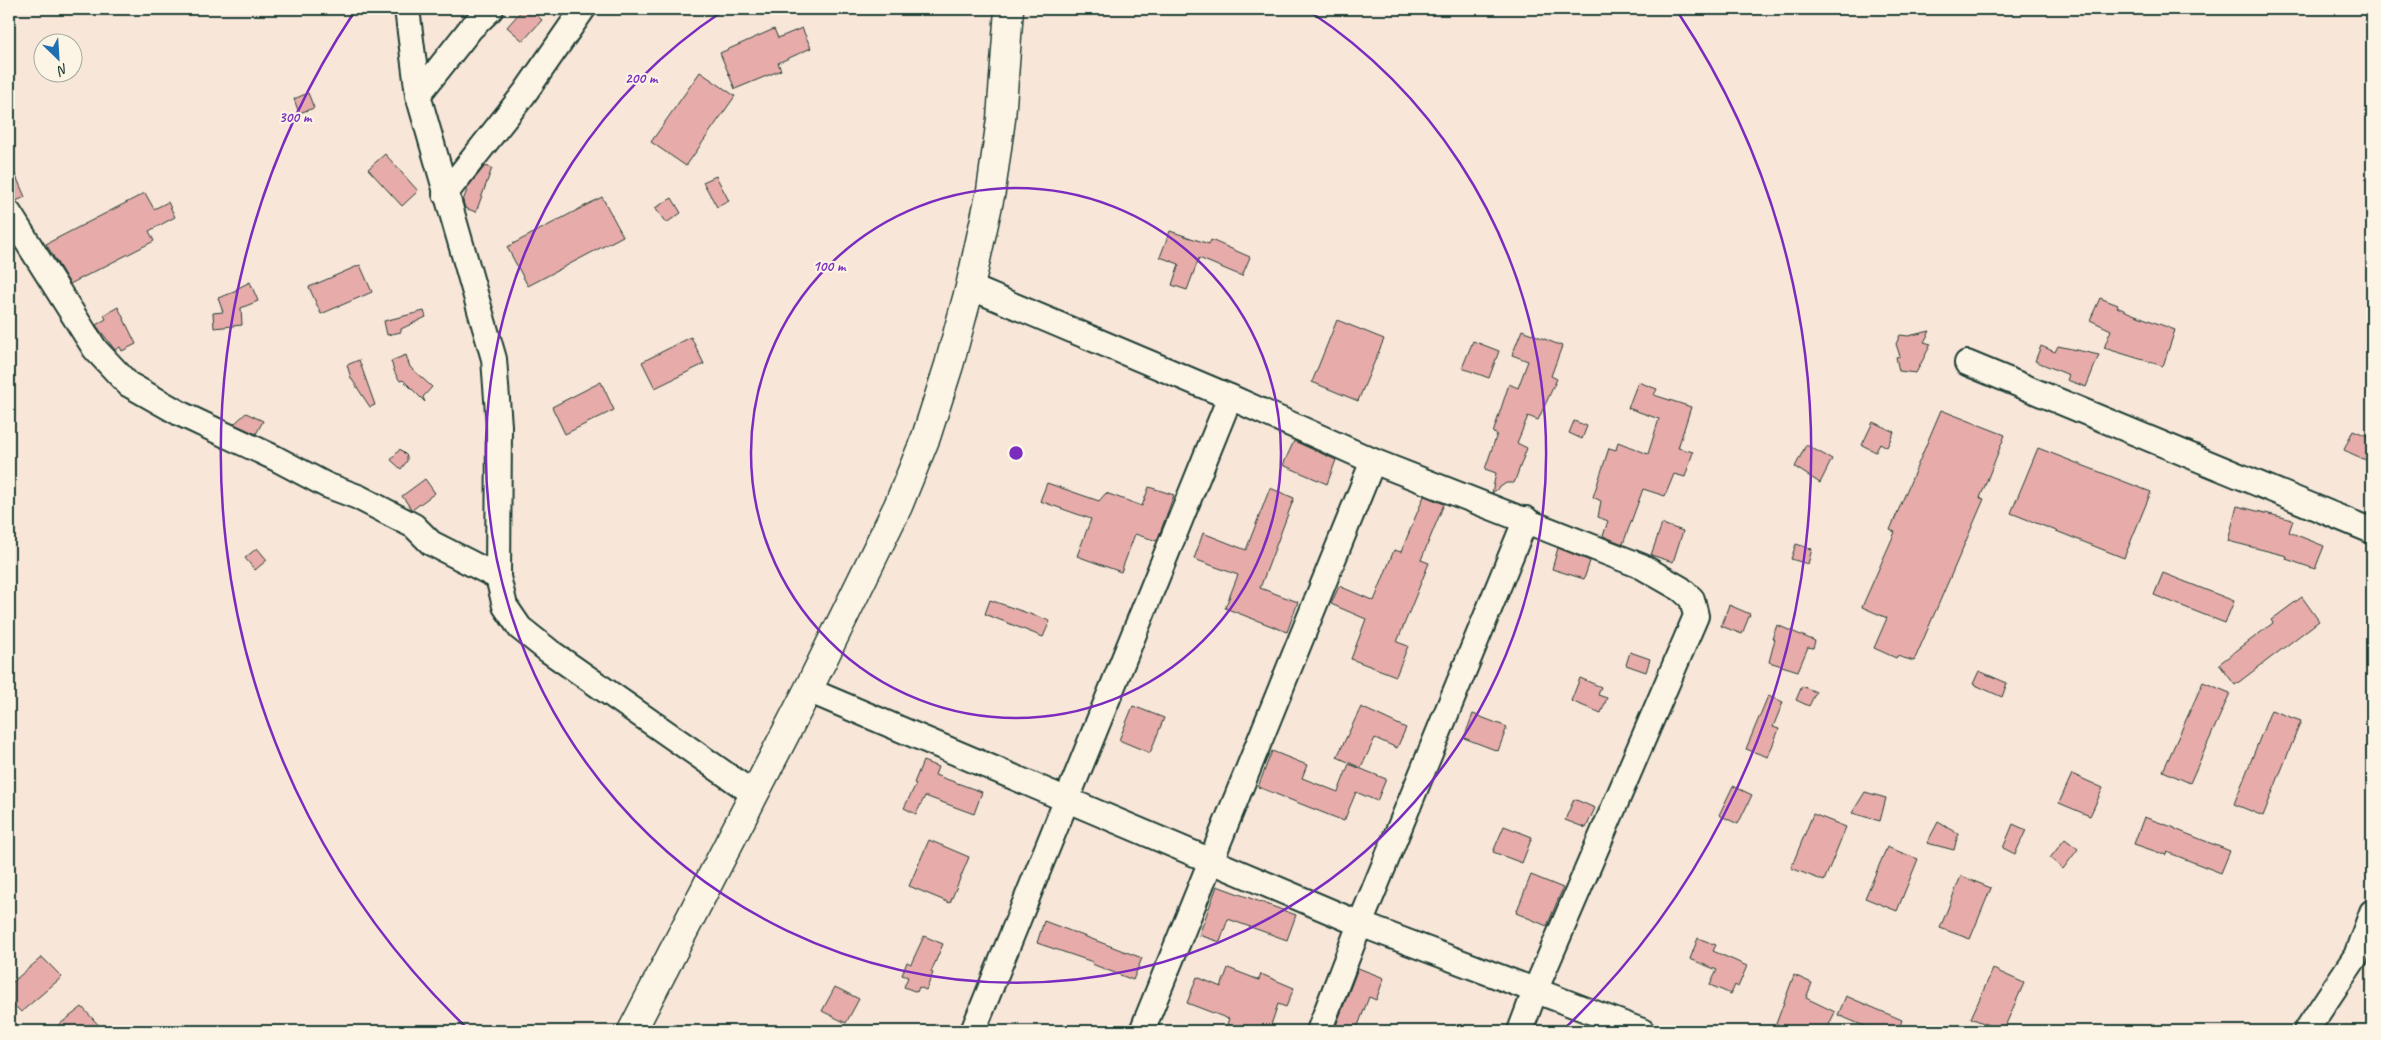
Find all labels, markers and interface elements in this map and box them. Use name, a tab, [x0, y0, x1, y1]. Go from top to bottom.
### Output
north arrow	[32, 32, 82, 82]
text: N	[54, 60, 71, 80]
text: 200 m	[625, 69, 659, 88]
text: 300 m	[279, 108, 313, 127]
text: 100 m	[813, 257, 847, 276]
centre of rings	[1007, 444, 1025, 462]

